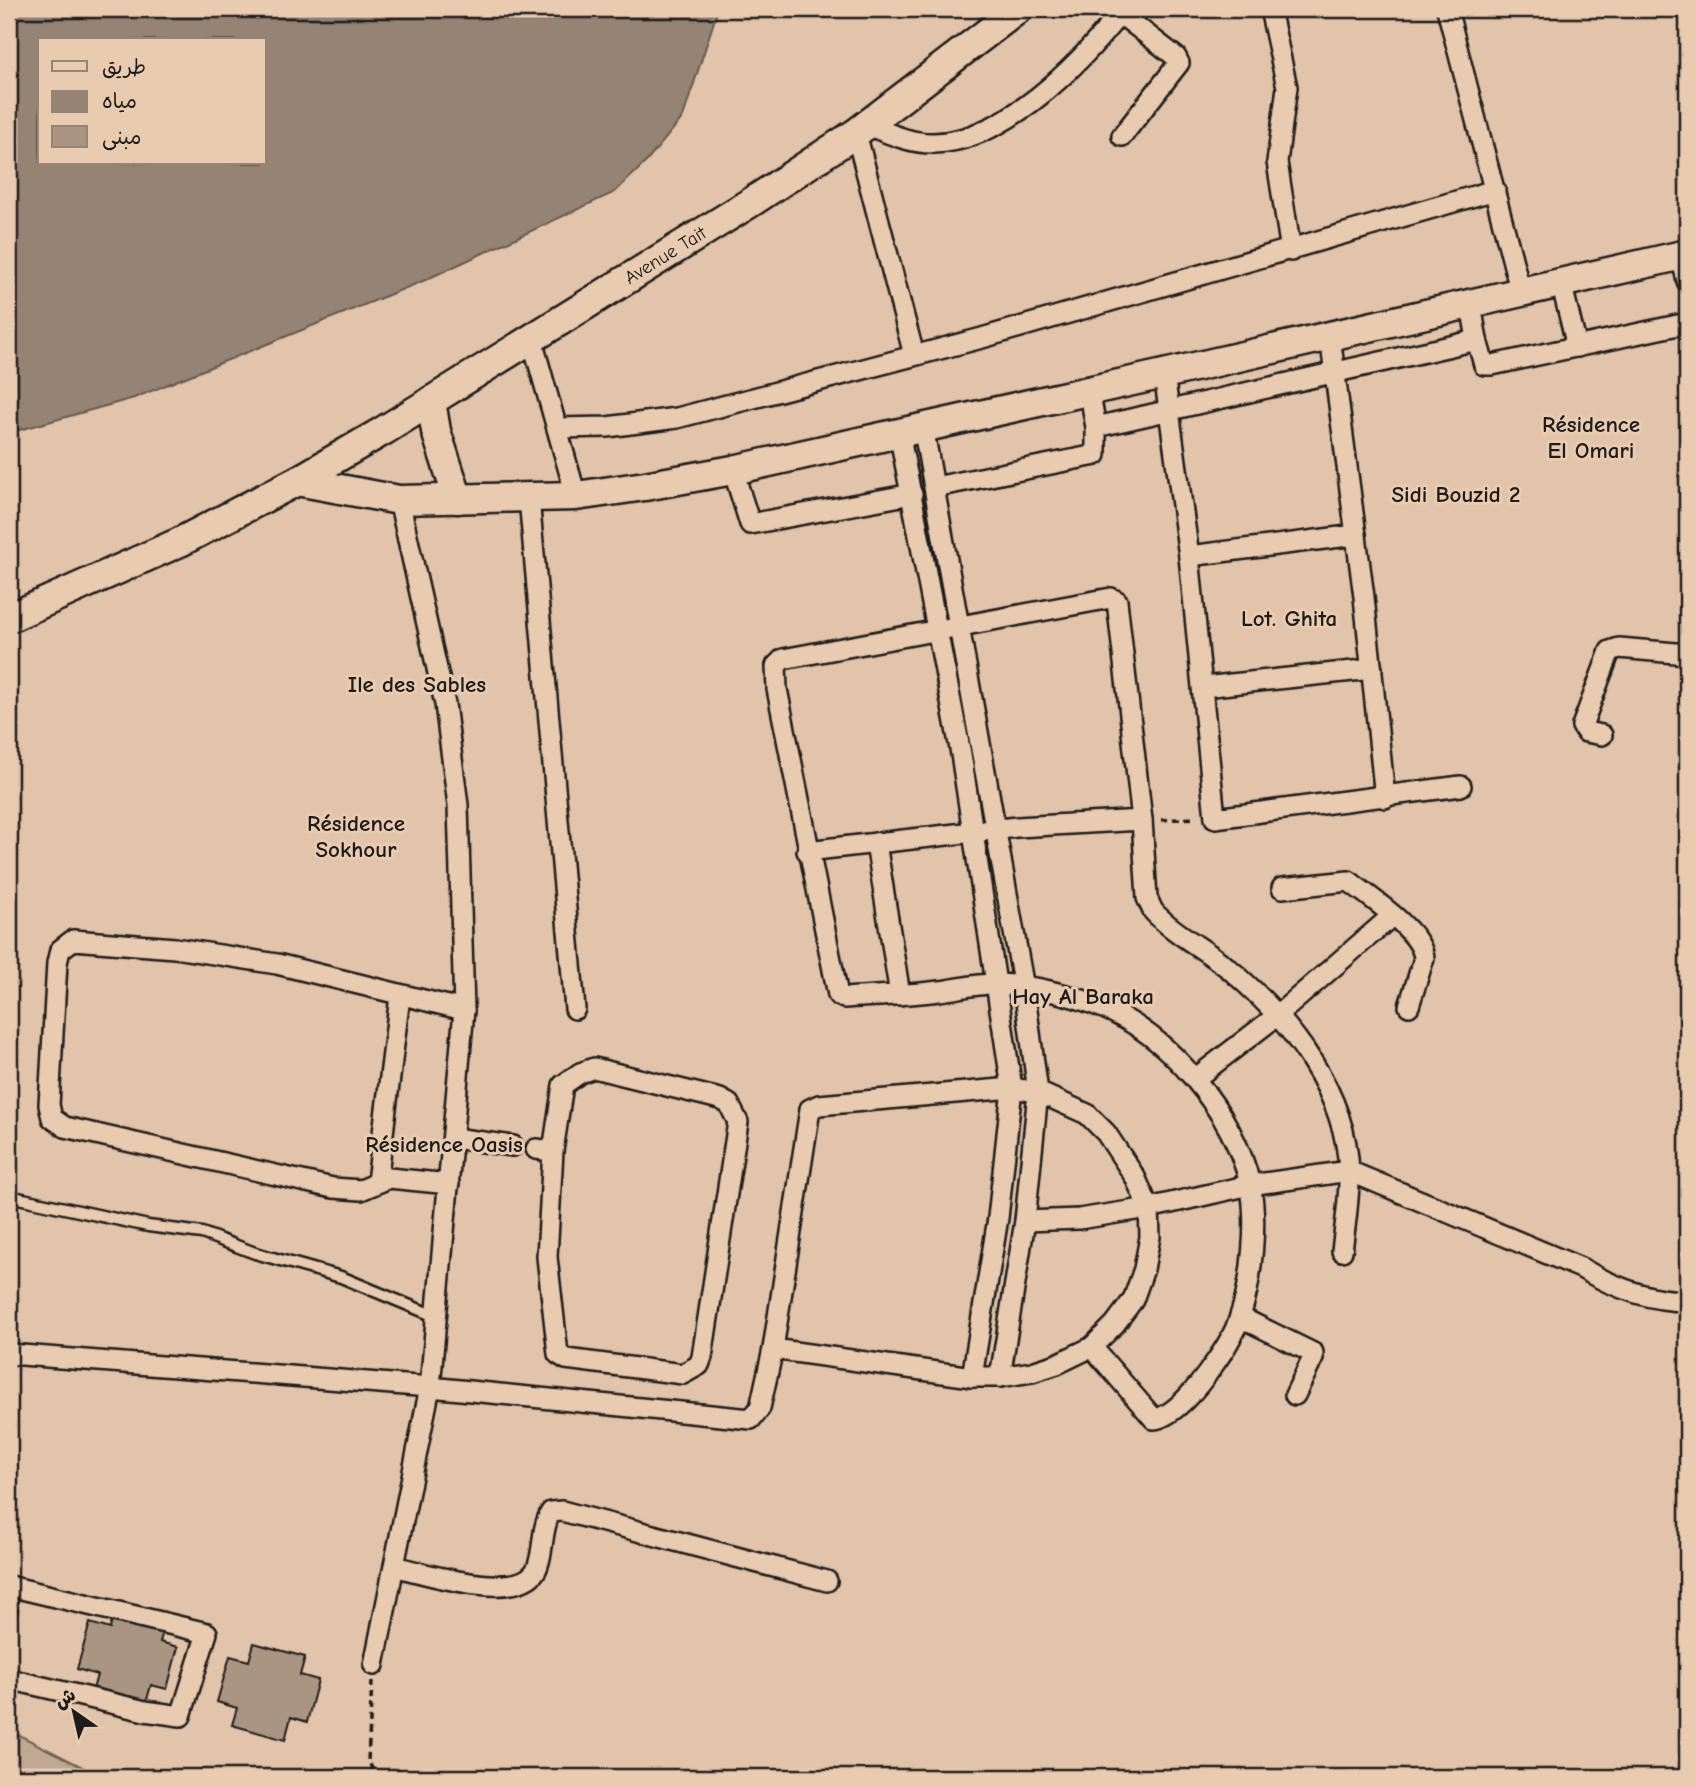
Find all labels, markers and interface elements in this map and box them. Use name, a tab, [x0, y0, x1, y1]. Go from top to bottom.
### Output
legend	[38, 38, 266, 164]
text: طريق	[102, 55, 146, 79]
text: مياه	[102, 89, 137, 113]
text: مبنى	[102, 125, 141, 151]
street label: Avenue Tait	[620, 222, 711, 289]
district label: Résidence El Omari	[1542, 411, 1640, 464]
district label: Sidi Bouzid 2	[1392, 481, 1520, 508]
district label: Lot. Ghita	[1241, 605, 1337, 632]
district label: Ile des Sables	[348, 671, 486, 698]
district label: Résidence Sokhour	[307, 810, 405, 863]
district label: Hay Al Baraka	[1012, 983, 1154, 1010]
district label: Résidence Oasis	[365, 1131, 523, 1158]
north arrow	[38, 1678, 108, 1748]
text: ش	[50, 1684, 80, 1714]

